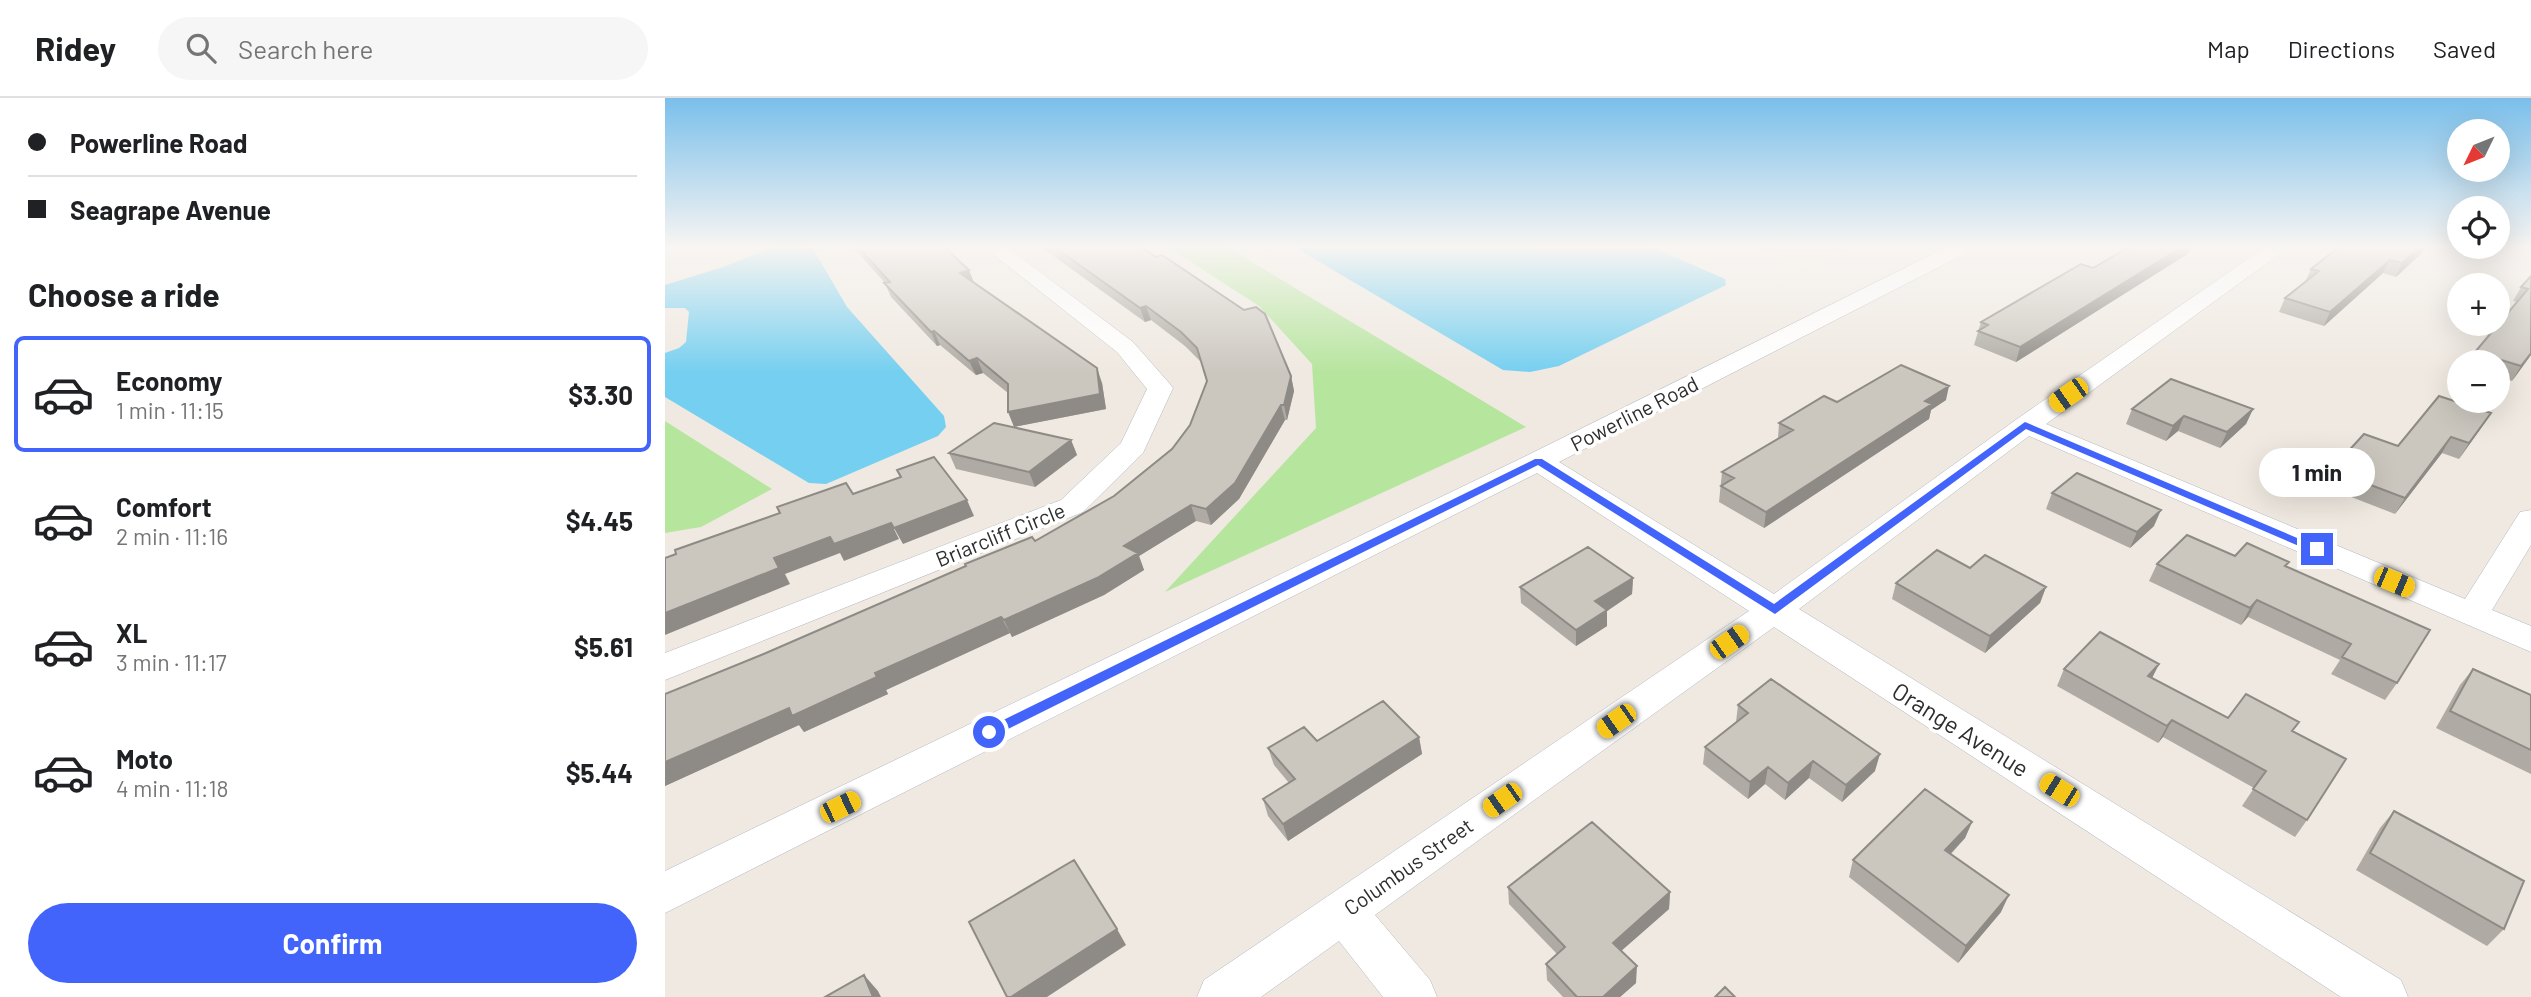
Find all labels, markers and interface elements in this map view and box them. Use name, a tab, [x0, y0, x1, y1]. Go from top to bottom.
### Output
search box	[158, 17, 648, 80]
text: Ridey	[35, 28, 116, 68]
icon: search	[182, 29, 220, 67]
text: Search here	[238, 33, 373, 64]
text: Map	[2207, 34, 2250, 63]
text: Directions	[2288, 34, 2395, 63]
text: Saved	[2433, 34, 2496, 63]
north arrow	[2447, 119, 2509, 182]
map controls	[2447, 119, 2510, 413]
text: Powerline Road	[70, 127, 247, 158]
text: Seagrape Avenue	[70, 194, 271, 225]
button: locate	[2447, 196, 2510, 259]
button: +	[2447, 273, 2510, 336]
text: Choose a ride	[28, 275, 220, 313]
button: −	[2447, 350, 2510, 413]
icon: car	[32, 363, 95, 426]
text: Economy	[116, 365, 222, 396]
street label: Powerline Road	[1566, 370, 1702, 456]
car	[2045, 374, 2092, 416]
text: $3.30	[568, 379, 633, 410]
text: 1 min · 11:15	[116, 396, 224, 424]
callout: 1 min	[2259, 448, 2375, 496]
text: 1 min	[2292, 458, 2342, 486]
icon: car	[32, 489, 95, 552]
text: Comfort	[116, 491, 212, 522]
street label: Briarcliff Circle	[932, 497, 1068, 571]
text: $4.45	[566, 505, 633, 536]
text: 2 min · 11:16	[116, 522, 228, 550]
route end	[2301, 533, 2333, 565]
car	[2371, 564, 2418, 600]
icon: car	[32, 615, 95, 678]
text: XL	[116, 617, 147, 648]
car	[1706, 621, 1753, 663]
text: $5.61	[574, 631, 633, 662]
text: 3 min · 11:17	[116, 648, 227, 676]
street label: Orange Avenue	[1887, 675, 2035, 783]
car	[1593, 700, 1640, 742]
route start	[973, 716, 1005, 748]
icon: car	[32, 741, 95, 804]
text: Moto	[116, 743, 173, 774]
text: $5.44	[566, 757, 633, 788]
car	[2036, 770, 2083, 810]
text: 4 min · 11:18	[116, 774, 229, 802]
car	[1479, 779, 1526, 821]
car	[817, 788, 864, 826]
street label: Columbus Street	[1339, 812, 1477, 920]
button: Confirm	[28, 903, 637, 983]

